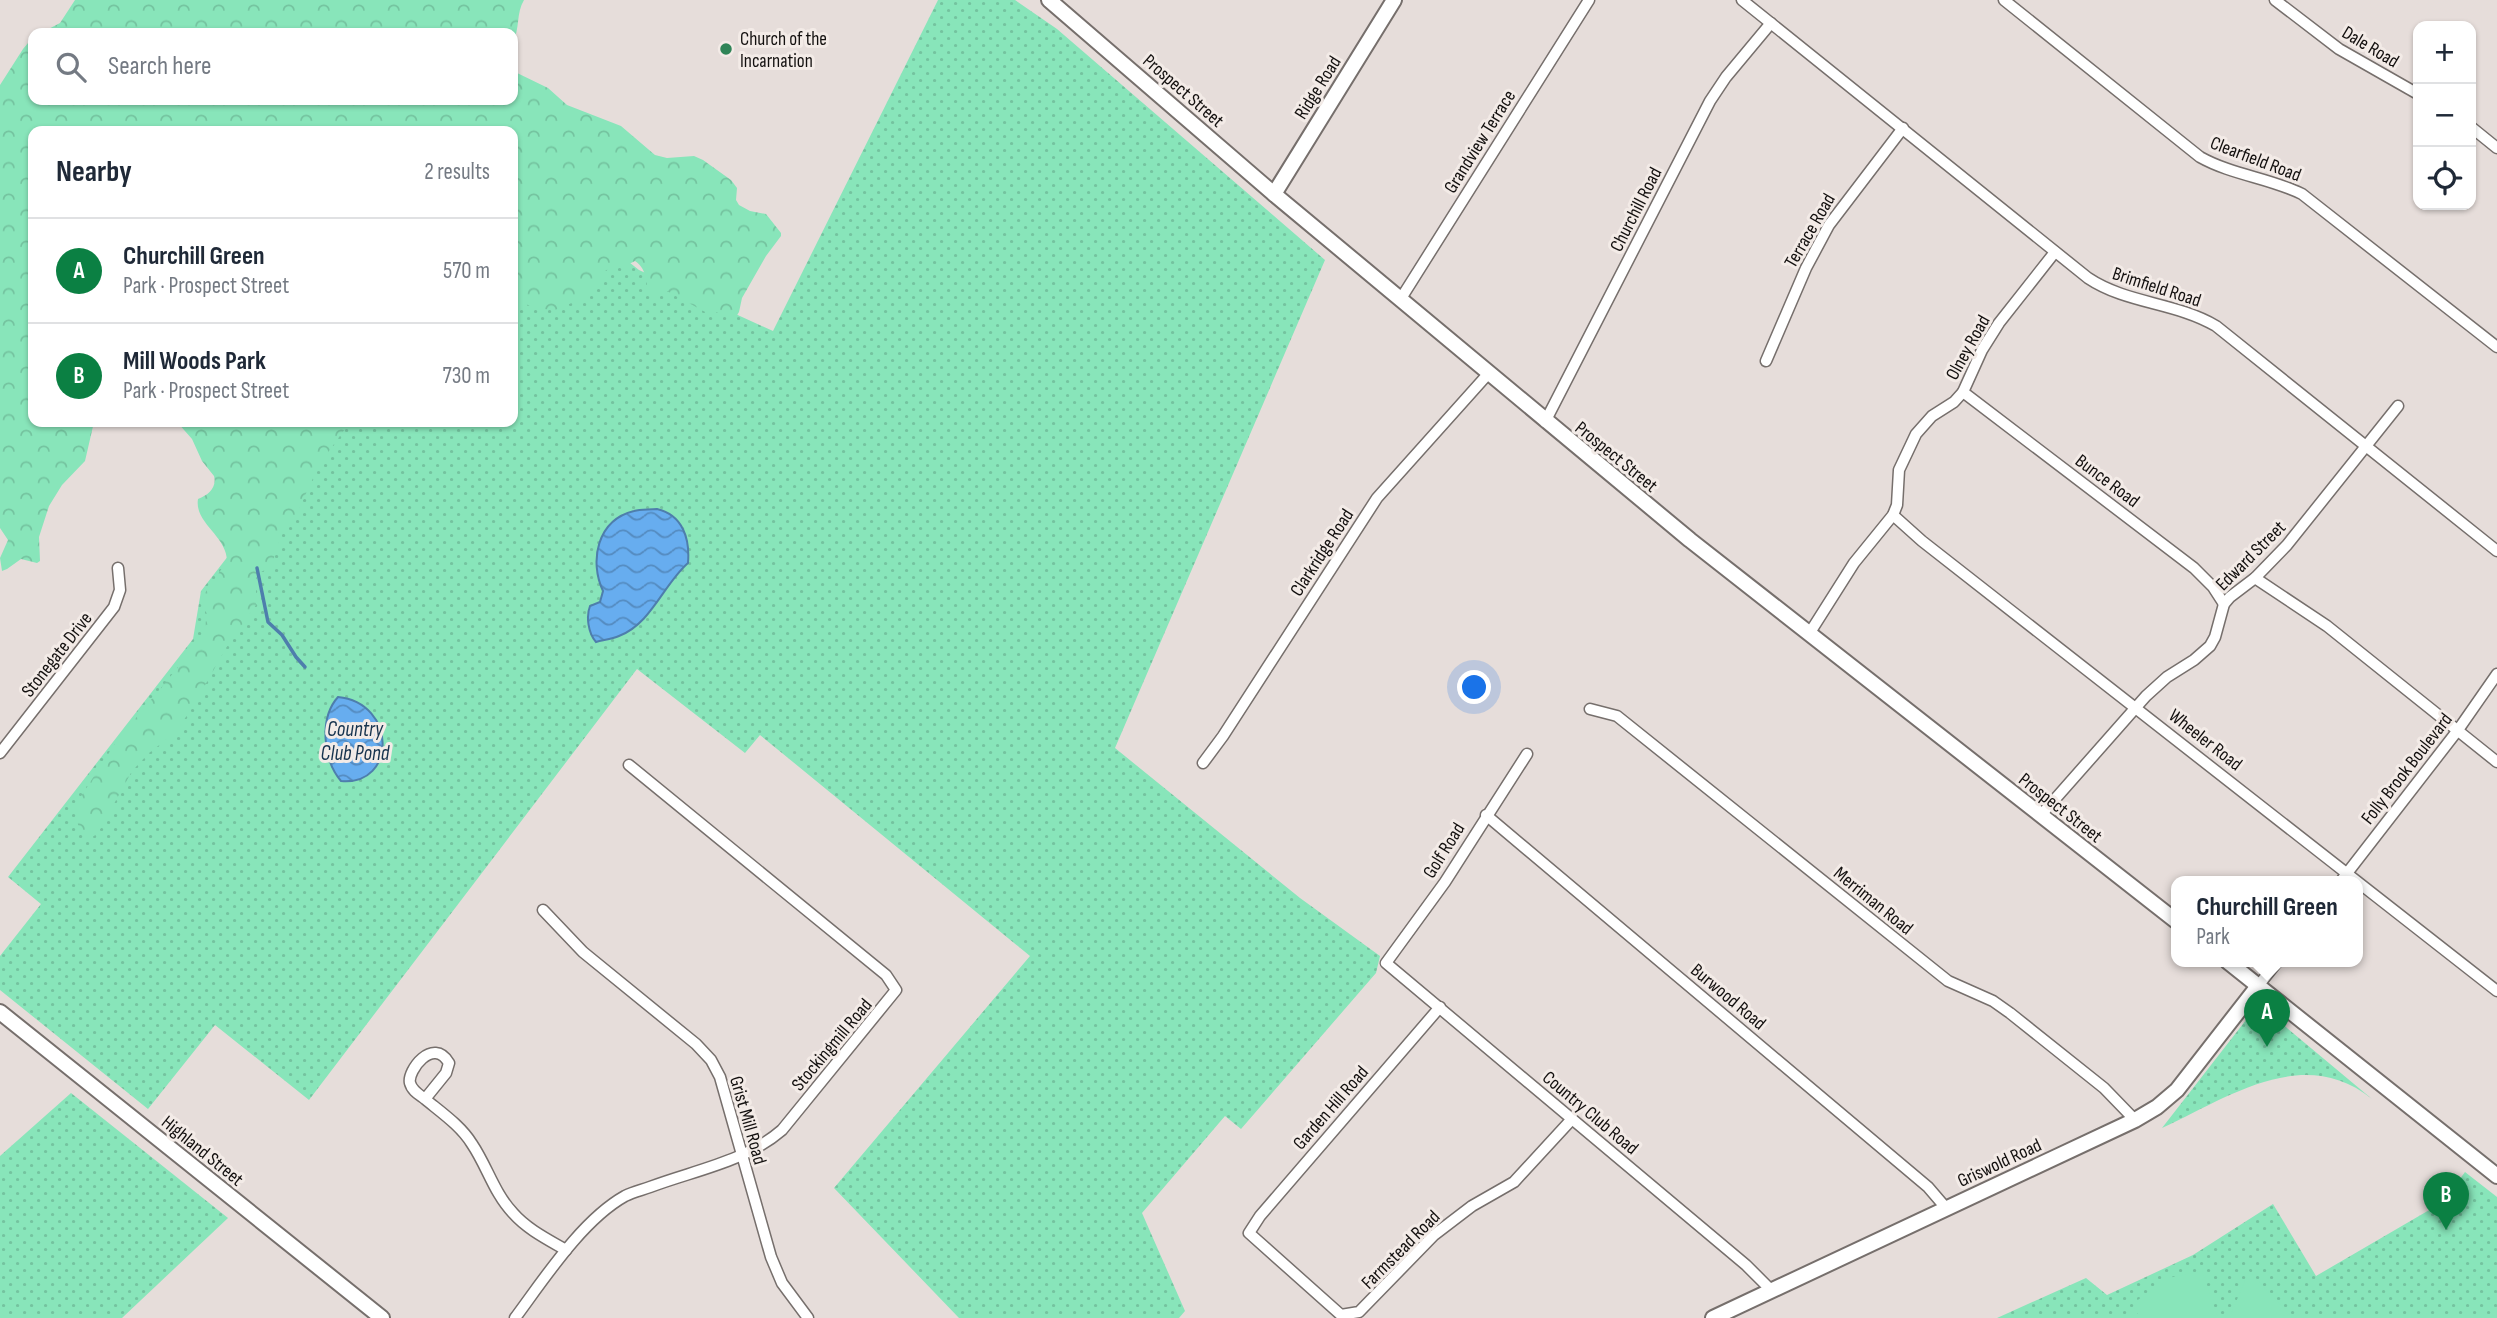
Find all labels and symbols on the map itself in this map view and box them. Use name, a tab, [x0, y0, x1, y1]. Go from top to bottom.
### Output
street label: Dale Road	[2338, 21, 2403, 73]
place label: Church of the Incarnation	[740, 28, 827, 73]
marker: Church of the Incarnation	[718, 41, 734, 57]
street label: Prospect Street	[1138, 50, 1228, 133]
street label: Ridge Road	[1290, 52, 1347, 124]
street label: Grandview Terrace	[1439, 86, 1521, 198]
street label: Clearfield Road	[2207, 132, 2304, 187]
street label: Churchill Road	[1605, 164, 1667, 256]
street label: Terrace Road	[1780, 190, 1841, 272]
street label: Brimfield Road	[2109, 262, 2204, 313]
street label: Olney Road	[1941, 311, 1995, 384]
street label: Prospect Street	[1570, 417, 1662, 498]
street label: Bunce Road	[2070, 450, 2144, 513]
street label: Clarkridge Road	[1286, 505, 1359, 601]
street label: Edward Street	[2211, 516, 2291, 596]
street label: Stonegate Drive	[17, 608, 98, 702]
your location	[1457, 670, 1491, 704]
street label: Wheeler Road	[2164, 704, 2246, 776]
street label: Folly Brook Boulevard	[2357, 709, 2458, 829]
water label: Country Club Pond	[321, 717, 391, 766]
street label: Prospect Street	[2014, 768, 2107, 848]
street label: Golf Road	[1418, 819, 1470, 883]
street label: Merriman Road	[1829, 862, 1917, 940]
street label: Burwood Road	[1686, 959, 1770, 1035]
pin: A	[2244, 989, 2290, 1047]
street label: Stockingmill Road	[787, 994, 877, 1096]
street label: Garden Hill Road	[1289, 1061, 1374, 1155]
street label: Country Club Road	[1537, 1066, 1643, 1160]
street label: Grist Mill Road	[724, 1074, 771, 1167]
street label: Highland Street	[156, 1111, 248, 1191]
street label: Griswold Road	[1954, 1134, 2045, 1193]
pin: B	[2423, 1172, 2469, 1230]
street label: Farmstead Road	[1357, 1206, 1445, 1294]

